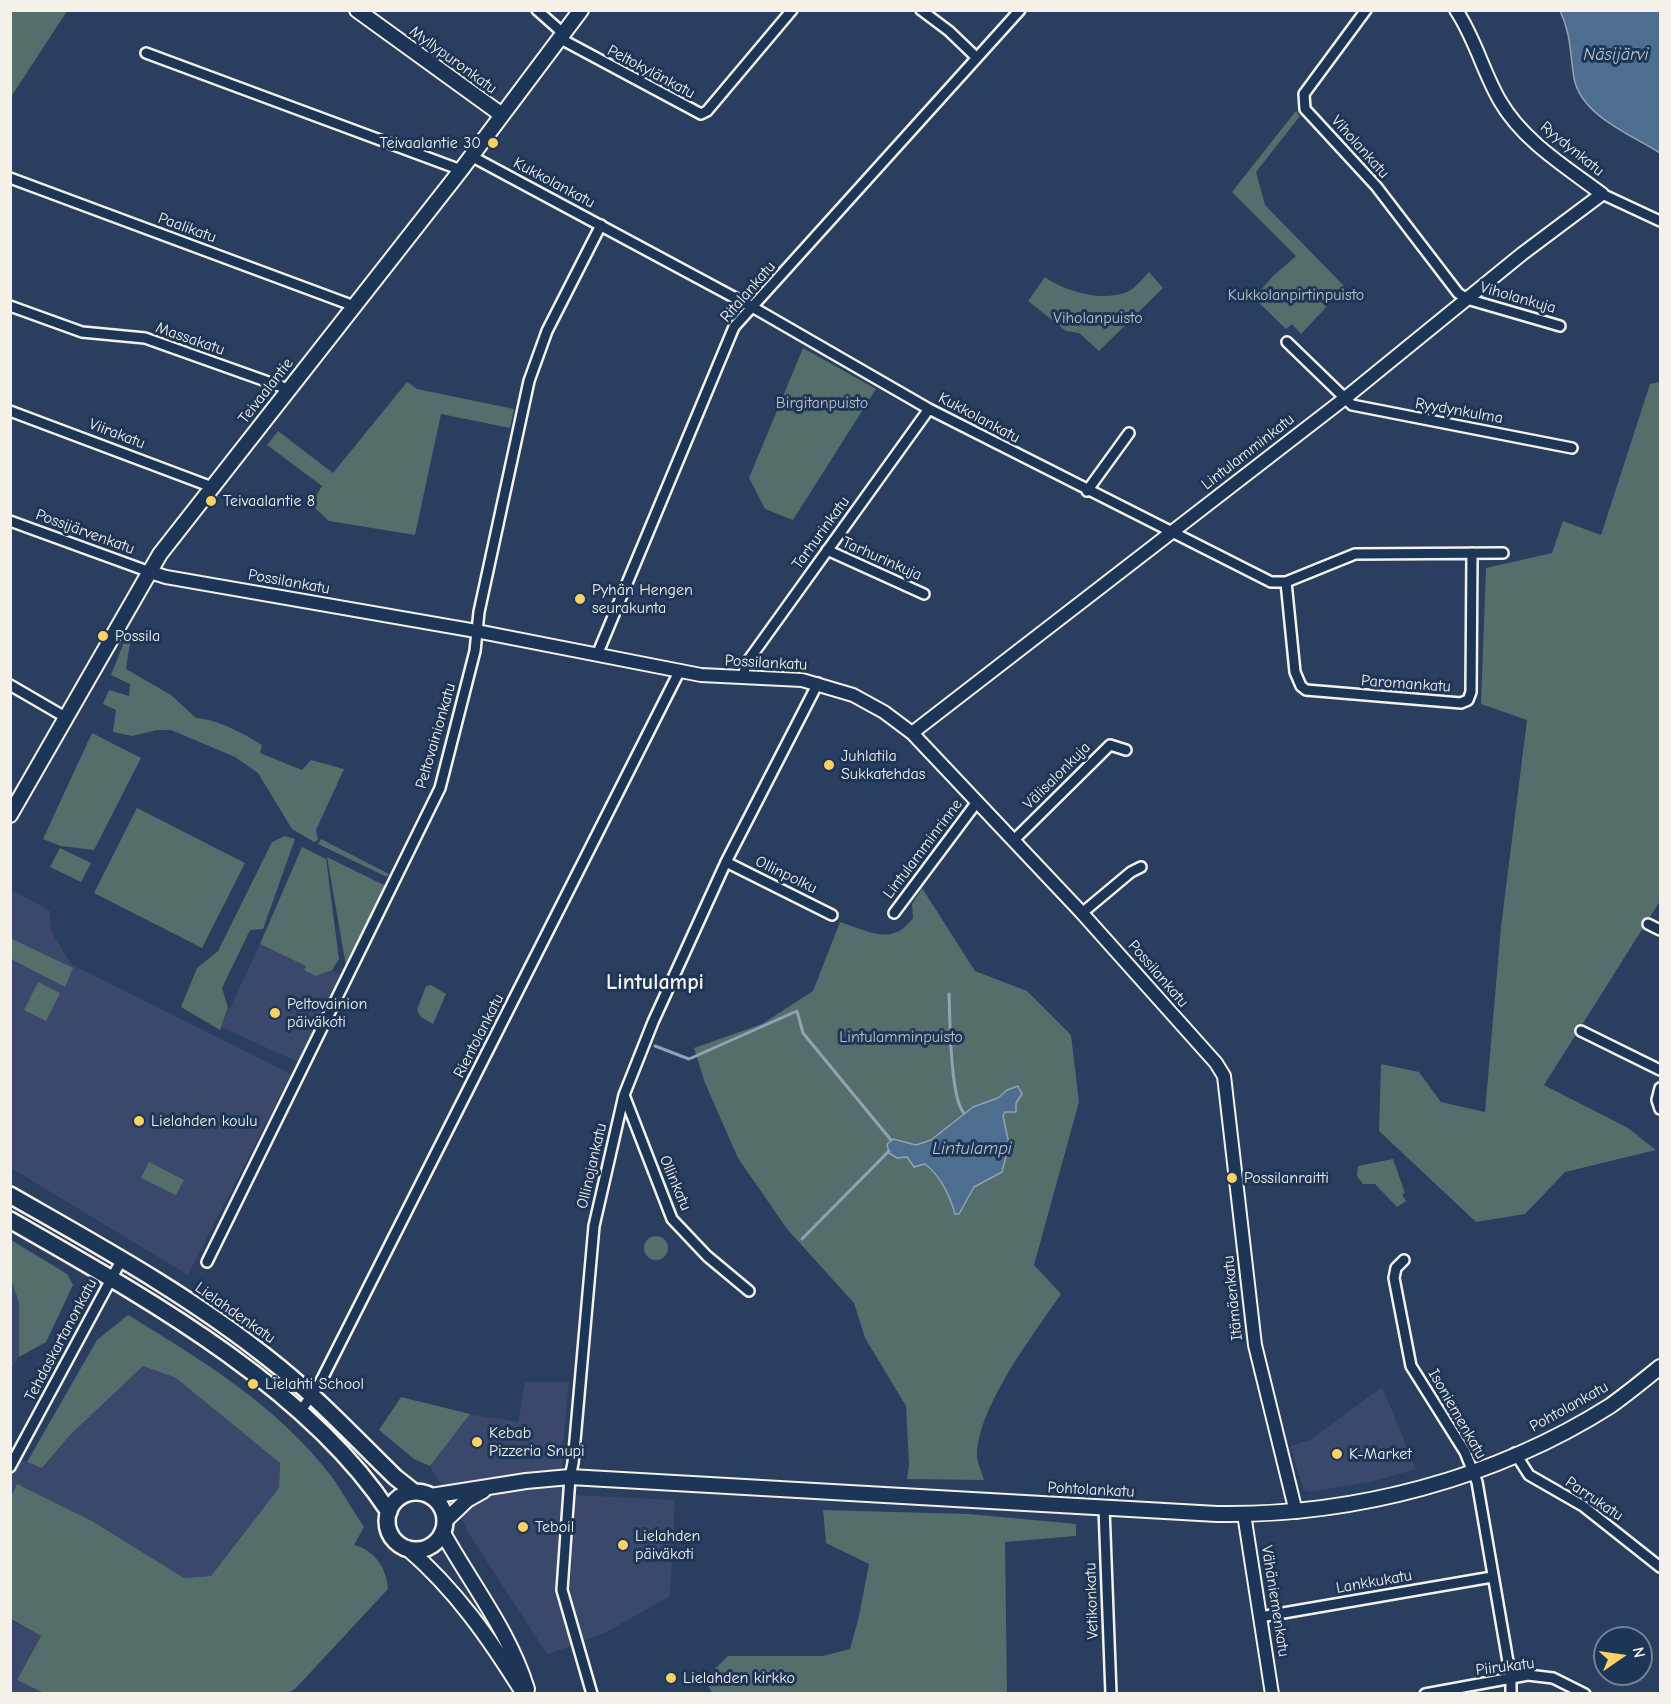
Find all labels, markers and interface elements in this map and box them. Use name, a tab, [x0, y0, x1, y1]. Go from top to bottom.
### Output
street label: Myllypuronkatu	[406, 22, 500, 98]
street label: Peltokylänkatu	[604, 41, 698, 103]
water label: Näsijärvi	[1583, 44, 1649, 66]
street label: Viholankatu	[1327, 111, 1393, 183]
street label: Ryydynkatu	[1536, 117, 1608, 181]
place label: Teivaalantie 30	[379, 133, 481, 153]
marker: Teivaalantie 30	[486, 136, 500, 150]
street label: Kukkolankatu	[510, 153, 598, 213]
street label: Paalikatu	[155, 209, 219, 247]
street label: Ritalankatu	[716, 258, 780, 326]
street label: Viholankuja	[1478, 278, 1558, 318]
park label: Kukkolanpirtinpuisto	[1228, 285, 1364, 305]
park label: Viholanpuisto	[1053, 308, 1143, 328]
street label: Massakatu	[153, 318, 227, 360]
street label: Teivaalantie	[234, 354, 298, 428]
street label: Kukkolankatu	[935, 388, 1023, 448]
park label: Birgitanpuisto	[776, 393, 868, 413]
street label: Ryydynkulma	[1414, 394, 1504, 428]
street label: Lintulamminkatu	[1198, 410, 1298, 494]
street label: Viirakatu	[86, 415, 148, 453]
place label: Teivaalantie 8	[223, 491, 315, 511]
street label: Tarhurinkatu	[788, 493, 854, 573]
marker: Teivaalantie 8	[204, 494, 218, 508]
street label: Possijärvenkatu	[33, 505, 137, 559]
street label: Tarhurinkuja	[839, 533, 925, 585]
street label: Possilankatu	[247, 565, 331, 599]
place label: Pyhän Hengen seurakunta	[592, 580, 693, 618]
marker: Pyhän Hengen seurakunta	[573, 592, 587, 606]
place label: Possila	[115, 626, 160, 646]
marker: Possila	[96, 629, 110, 643]
street label: Possilankatu	[724, 651, 808, 675]
street label: Paromankatu	[1361, 671, 1451, 697]
street label: Peltovainionkatu	[412, 681, 460, 791]
street label: Välisalonkuja	[1019, 738, 1095, 814]
place label: Juhlatila Sukkatehdas	[841, 746, 926, 784]
marker: Juhlatila Sukkatehdas	[822, 758, 836, 772]
street label: Lintulamminrinne	[879, 795, 967, 903]
street label: Ollinpolku	[752, 852, 820, 898]
street label: Possilankatu	[1124, 937, 1192, 1011]
district label: Lintulampi	[606, 970, 704, 996]
street label: Rientolankatu	[450, 991, 508, 1081]
place label: Peltovainion päiväkoti	[287, 994, 367, 1032]
marker: Peltovainion päiväkoti	[268, 1006, 282, 1020]
park label: Lintulamminpuisto	[839, 1027, 963, 1047]
place label: Lielahden koulu	[151, 1111, 257, 1131]
marker: Lielahden koulu	[132, 1114, 146, 1128]
street label: Ollinojankatu	[573, 1121, 611, 1211]
water label: Lintulampi	[932, 1138, 1012, 1160]
street label: Ollinkatu	[655, 1152, 695, 1214]
place label: Possilanraitti	[1244, 1168, 1329, 1188]
marker: Possilanraitti	[1225, 1171, 1239, 1185]
street label: Itämäenkatu	[1219, 1255, 1247, 1341]
street label: Tehdaskartanonkatu	[21, 1275, 101, 1405]
street label: Lielahdenkatu	[191, 1278, 279, 1348]
street label: Isoniemenkatu	[1424, 1366, 1490, 1462]
place label: Lielahti School	[265, 1374, 364, 1394]
marker: Lielahti School	[246, 1377, 260, 1391]
street label: Pohtolankatu	[1526, 1378, 1612, 1436]
place label: Kebab Pizzeria Snupi	[489, 1423, 585, 1461]
marker: Kebab Pizzeria Snupi	[470, 1435, 484, 1449]
place label: K-Market	[1349, 1444, 1412, 1464]
marker: K-Market	[1330, 1447, 1344, 1461]
street label: Parrukatu	[1561, 1473, 1627, 1525]
street label: Pohtolankatu	[1047, 1478, 1135, 1502]
place label: Teboil	[535, 1517, 574, 1537]
marker: Teboil	[516, 1520, 530, 1534]
place label: Lielahden päiväkoti	[635, 1526, 700, 1564]
marker: Lielahden päiväkoti	[616, 1538, 630, 1552]
street label: Vähäniemenkatu	[1257, 1544, 1293, 1658]
street label: Vetikonkatu	[1081, 1562, 1103, 1640]
street label: Lankkukatu	[1334, 1566, 1414, 1598]
north arrow	[1593, 1626, 1653, 1686]
text: N	[1629, 1645, 1649, 1660]
street label: Piirukatu	[1474, 1654, 1536, 1680]
place label: Lielahden kirkko	[683, 1668, 795, 1688]
marker: Lielahden kirkko	[664, 1671, 678, 1685]

